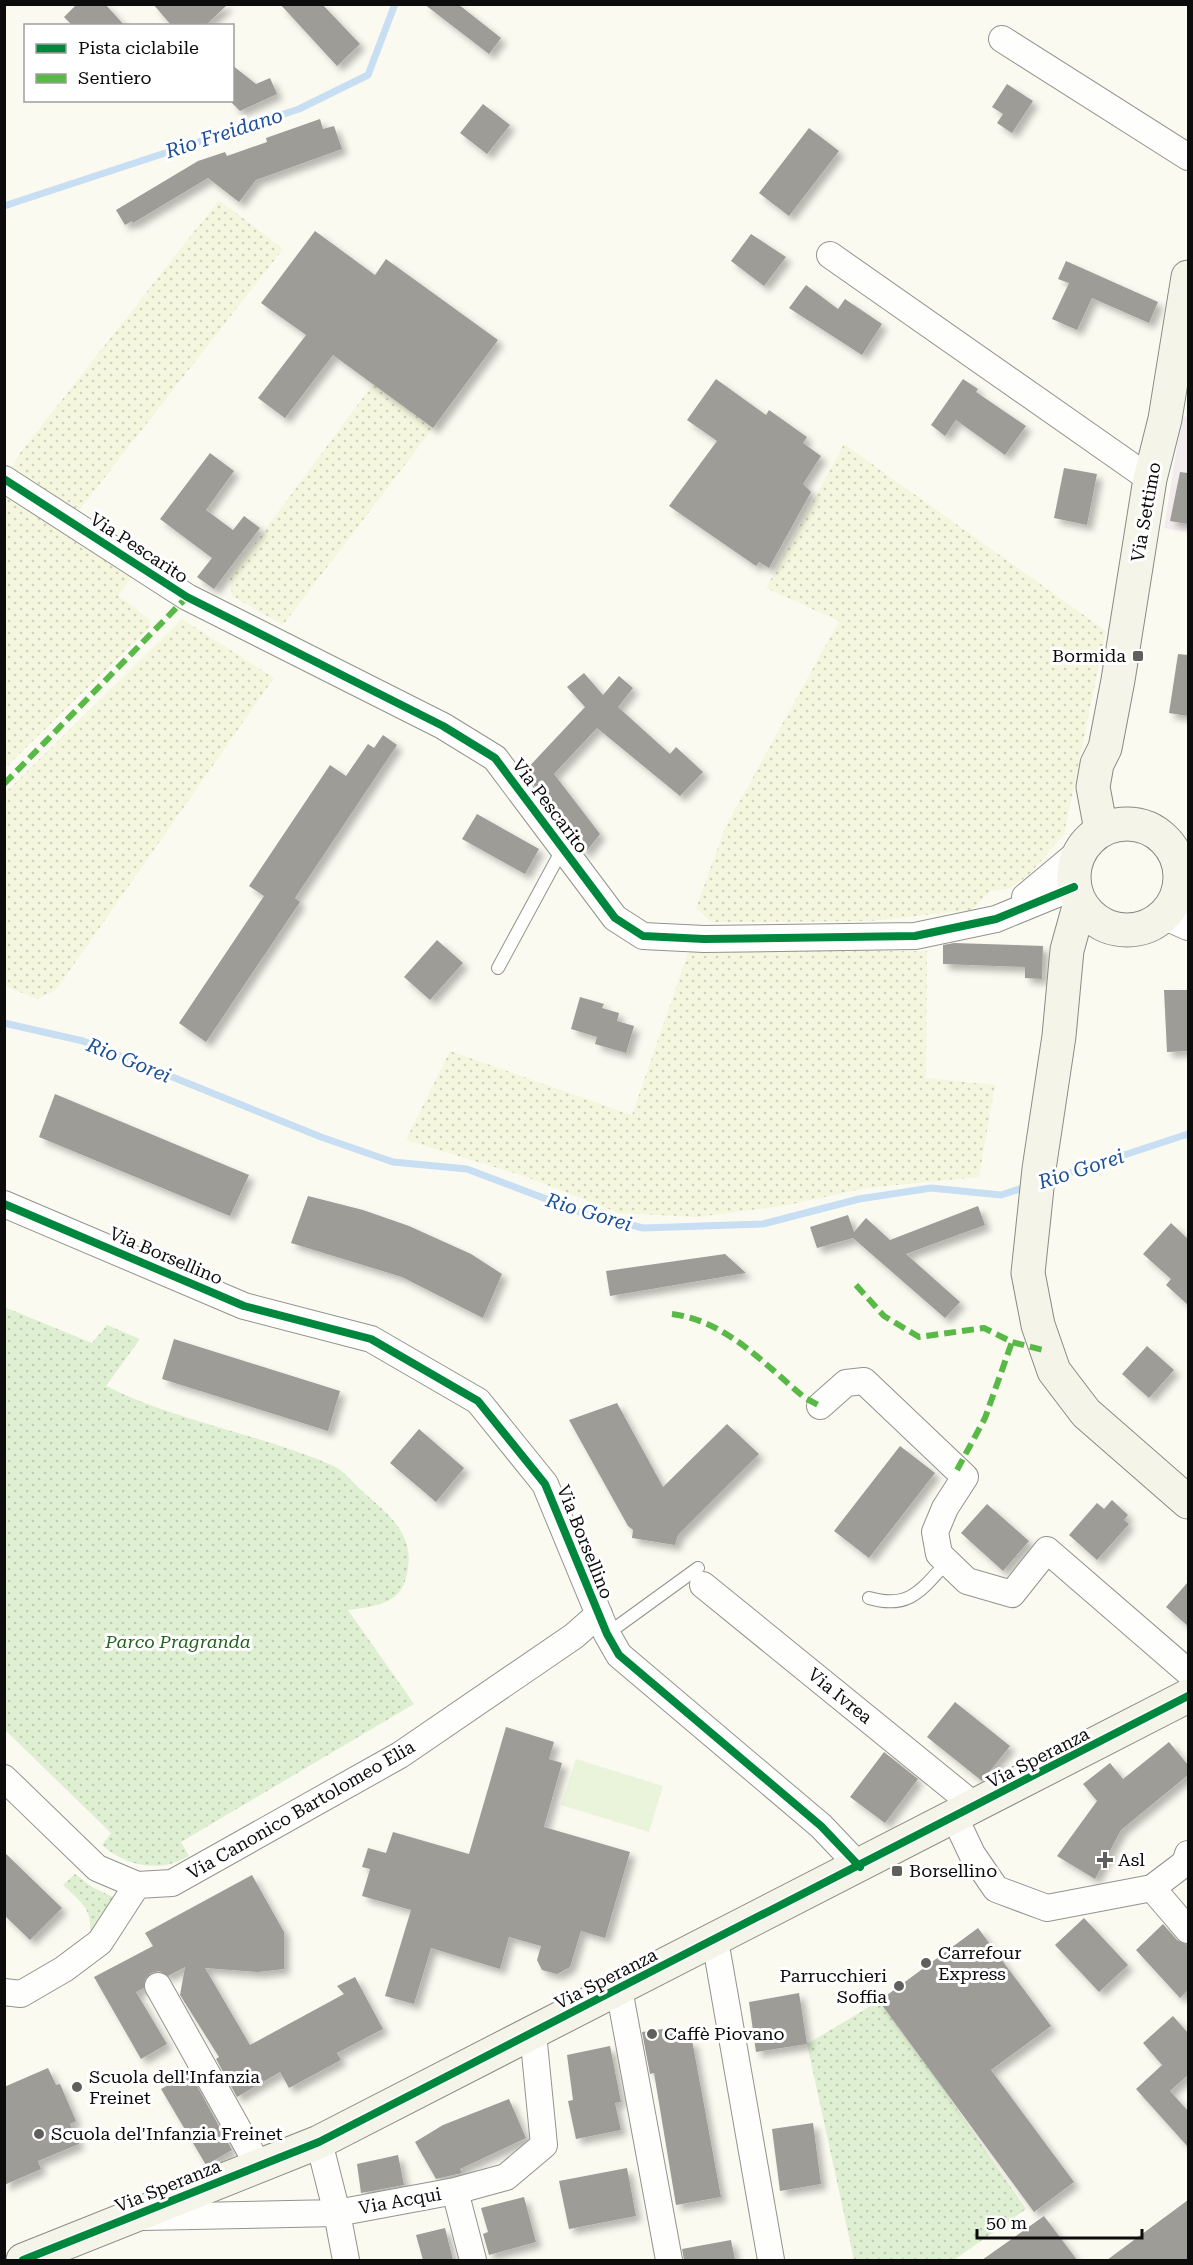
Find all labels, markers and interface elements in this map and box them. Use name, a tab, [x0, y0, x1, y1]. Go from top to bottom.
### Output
legend	[24, 24, 234, 102]
text: Pista ciclabile	[78, 37, 199, 58]
text: Sentiero	[78, 67, 152, 88]
water label: Rio Freidano	[161, 103, 286, 164]
street label: Via Settimo	[1126, 460, 1165, 563]
street label: Via Pescarito	[86, 508, 192, 587]
place label: Bormida	[1052, 645, 1126, 666]
marker: Bormida	[1131, 649, 1145, 663]
street label: Via Pescarito	[508, 754, 593, 857]
water label: Rio Gorei	[83, 1032, 175, 1088]
water label: Rio Gorei	[1034, 1144, 1127, 1194]
water label: Rio Gorei	[542, 1187, 635, 1236]
street label: Via Borsellino	[106, 1222, 226, 1289]
street label: Via Borsellino	[553, 1482, 618, 1602]
park label: Parco Pragranda	[104, 1631, 251, 1652]
street label: Via Ivrea	[804, 1663, 877, 1728]
street label: Via Speranza	[983, 1723, 1093, 1792]
street label: Via Canonico Bartolomeo Elia	[183, 1736, 418, 1883]
place label: Asl	[1118, 1849, 1145, 1870]
marker: Asl	[1096, 1851, 1114, 1869]
place label: Borsellino	[909, 1860, 997, 1881]
marker: Borsellino	[890, 1864, 904, 1878]
place label: Carrefour Express	[938, 1942, 1022, 1984]
street label: Via Speranza	[551, 1944, 661, 2013]
marker: Carrefour Express	[919, 1956, 933, 1970]
place label: Parrucchieri Soffia	[780, 1965, 887, 2007]
marker: Parrucchieri Soffia	[892, 1979, 906, 1993]
place label: Caffè Piovano	[664, 2023, 785, 2044]
marker: Caffè Piovano	[645, 2027, 659, 2041]
place label: Scuola dell'Infanzia Freinet	[89, 2066, 260, 2108]
marker: Scuola dell'Infanzia Freinet	[70, 2080, 84, 2094]
place label: Scuola del'Infanzia Freinet	[51, 2123, 283, 2144]
marker: Scuola del'Infanzia Freinet	[32, 2127, 46, 2141]
street label: Via Speranza	[112, 2155, 224, 2216]
street label: Via Acqui	[357, 2183, 443, 2218]
scale bar	[977, 2202, 1142, 2240]
text: 50 m	[986, 2212, 1027, 2233]

